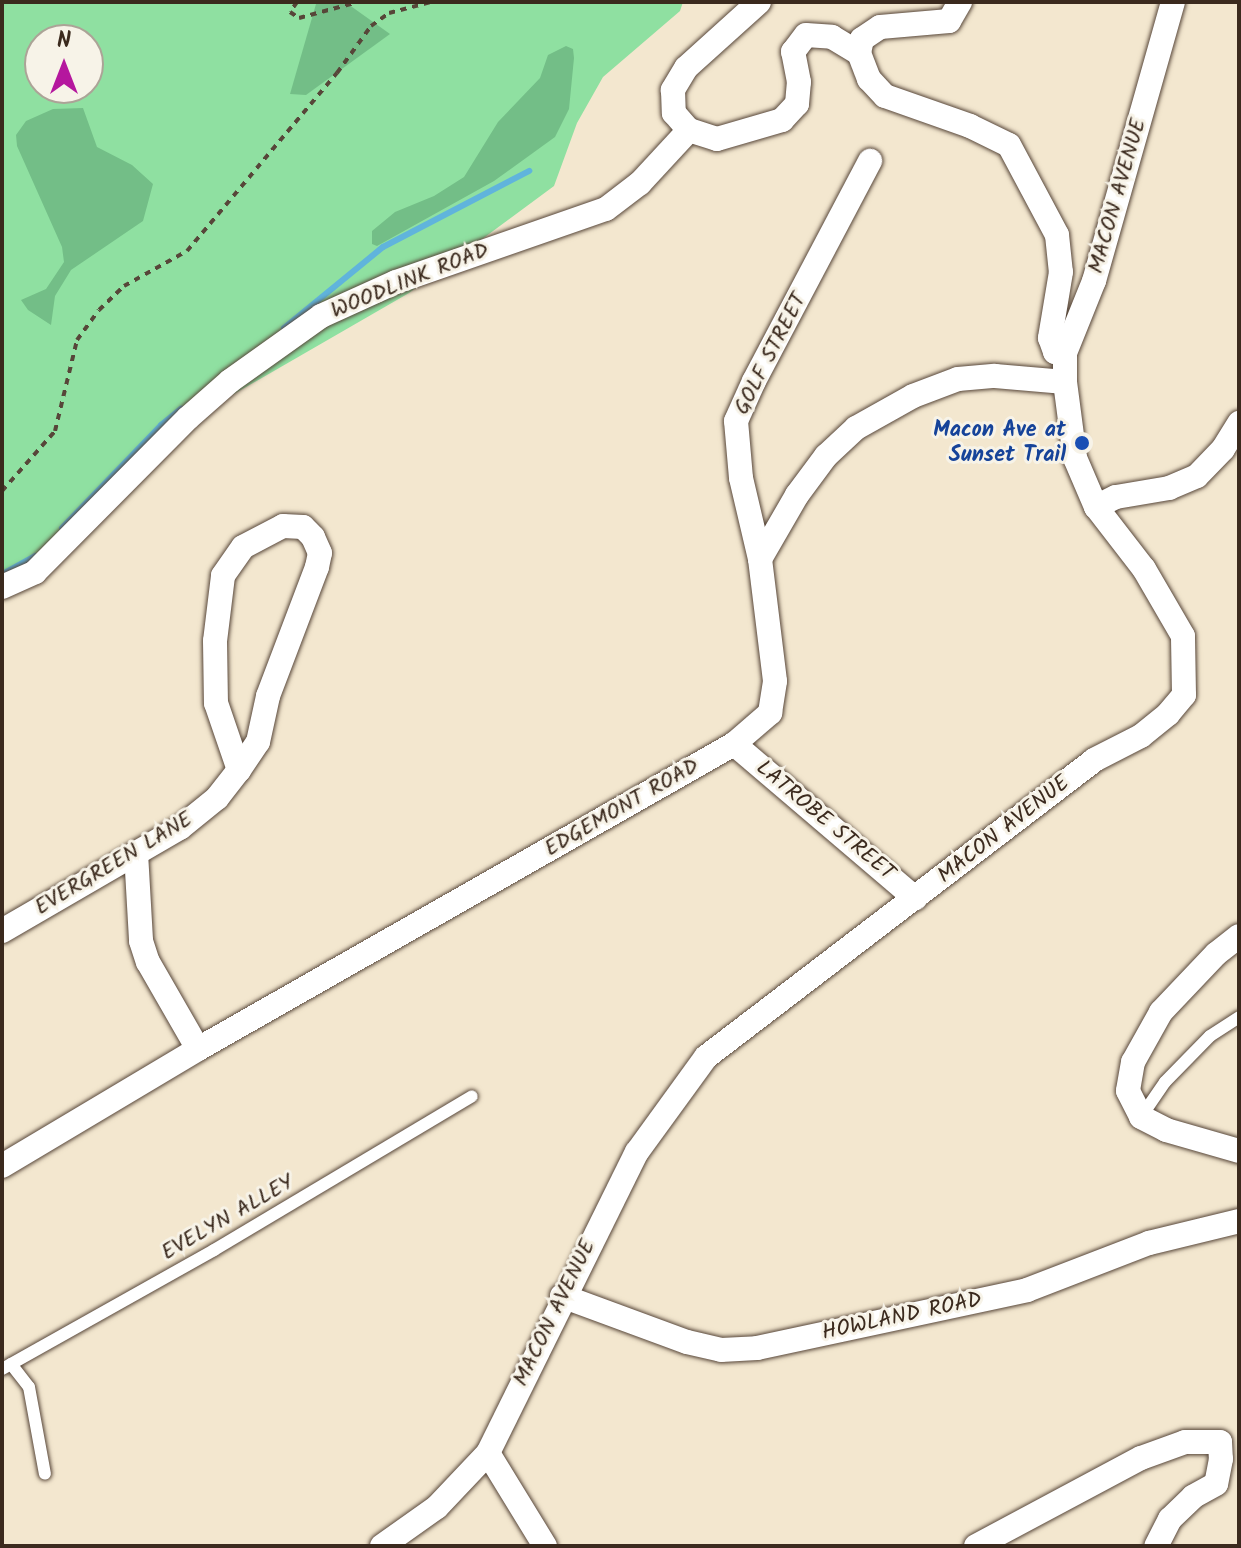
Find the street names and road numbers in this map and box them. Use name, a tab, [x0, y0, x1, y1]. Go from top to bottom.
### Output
street label: MACON AVENUE	[1083, 115, 1153, 277]
street label: WOODLINK ROAD	[327, 237, 493, 325]
street label: GOLF STREET	[729, 289, 813, 419]
street label: EDGEMONT ROAD	[540, 753, 704, 863]
street label: LATROBE STREET	[750, 755, 900, 887]
street label: MACON AVENUE	[933, 770, 1075, 890]
street label: EVERGREEN LANE	[30, 807, 198, 921]
street label: EVELYN ALLEY	[157, 1169, 299, 1267]
street label: MACON AVENUE	[508, 1235, 602, 1391]
street label: HOWLAND ROAD	[820, 1287, 984, 1347]

